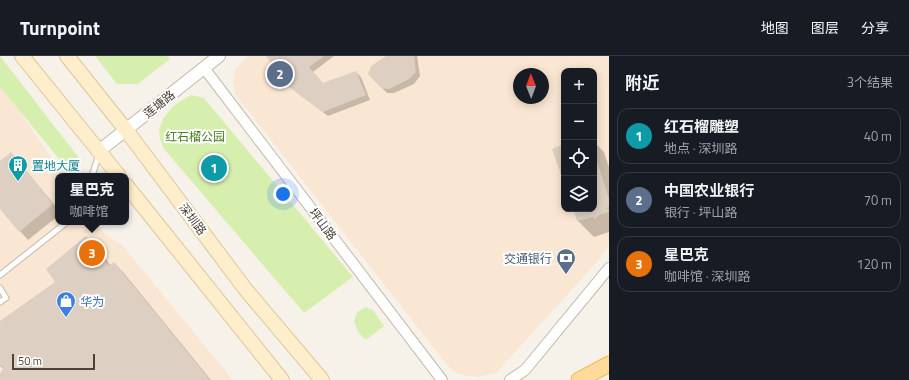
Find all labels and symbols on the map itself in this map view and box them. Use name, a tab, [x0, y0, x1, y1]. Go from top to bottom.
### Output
pin: 2	[267, 59, 293, 89]
north arrow	[513, 68, 549, 104]
street label: 莲塘路	[139, 85, 179, 123]
park label: 红石榴公园	[165, 127, 225, 146]
pin: 1	[201, 153, 227, 183]
building icon: 置地大厦	[7, 154, 29, 182]
place label: 置地大厦	[32, 156, 80, 175]
your location	[273, 184, 293, 204]
street label: 深圳路	[175, 199, 211, 239]
street label: 坪山路	[305, 204, 341, 244]
pin: 3	[79, 238, 105, 268]
bank icon: 交通银行	[555, 247, 577, 275]
place label: 交通银行	[504, 249, 552, 268]
shop icon: 华为	[55, 290, 77, 318]
place label: 华为	[80, 292, 104, 311]
scale bar	[12, 352, 95, 371]

